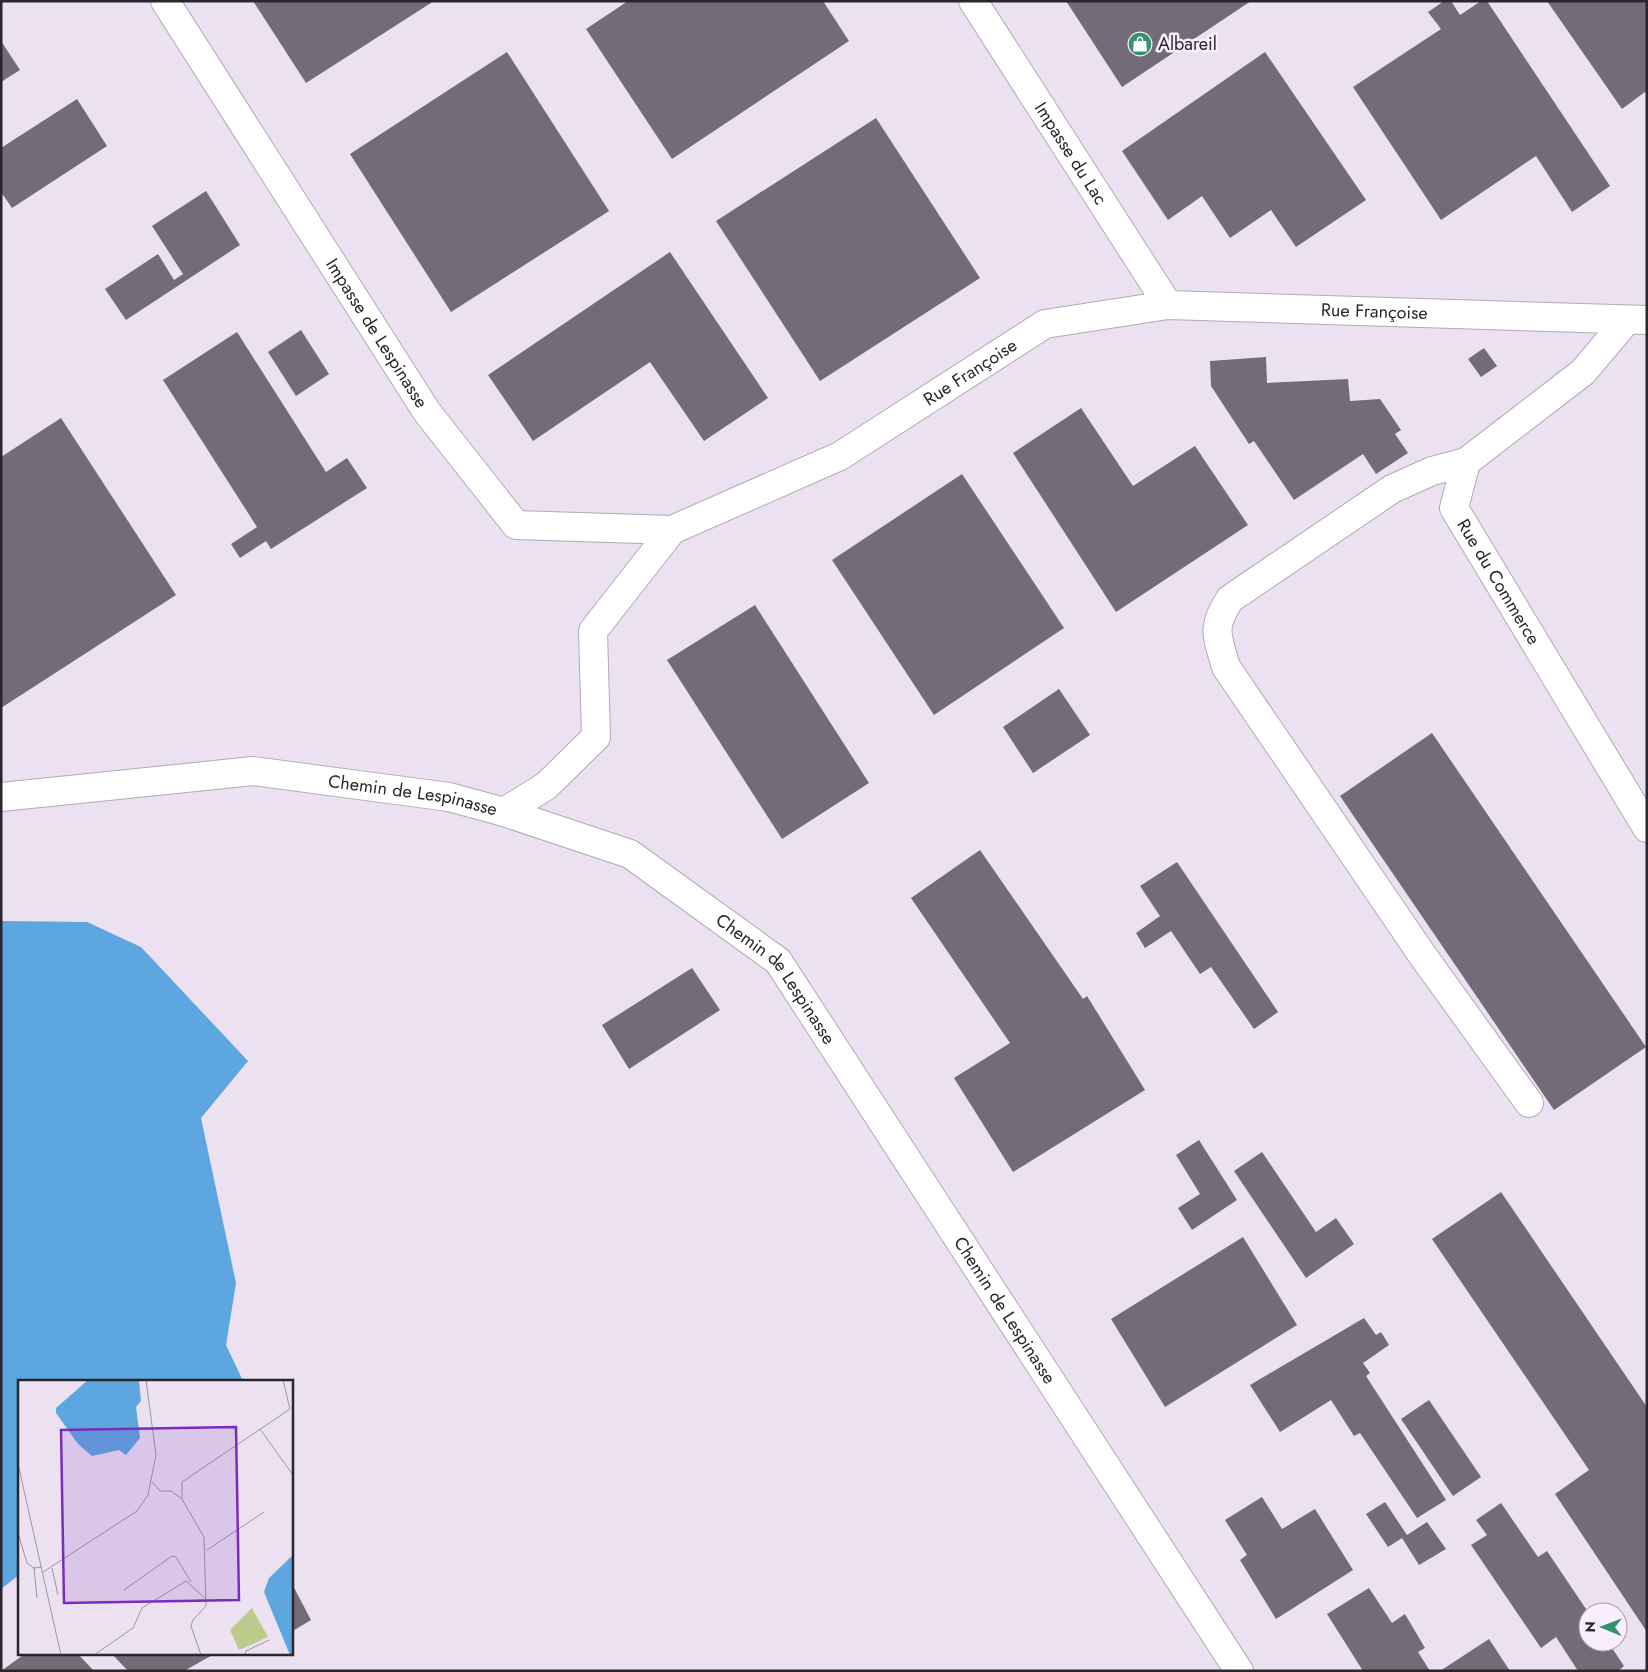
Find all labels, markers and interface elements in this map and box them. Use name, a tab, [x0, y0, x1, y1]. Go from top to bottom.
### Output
shop icon: Albareil	[1127, 31, 1153, 57]
place label: Albareil	[1158, 31, 1217, 57]
street label: Impasse du Lac	[1028, 97, 1113, 210]
street label: Impasse de Lespinasse	[319, 253, 434, 413]
street label: Rue Françoise	[1321, 297, 1428, 326]
street label: Rue Françoise	[918, 332, 1022, 412]
street label: Rue du Commerce	[1451, 514, 1546, 650]
street label: Chemin de Lespinasse	[327, 768, 500, 823]
street label: Chemin de Lespinasse	[710, 907, 842, 1050]
street label: Chemin de Lespinasse	[947, 1231, 1062, 1389]
inset map	[18, 1380, 292, 1654]
north arrow	[1578, 1602, 1628, 1652]
text: N	[1580, 1621, 1600, 1633]

